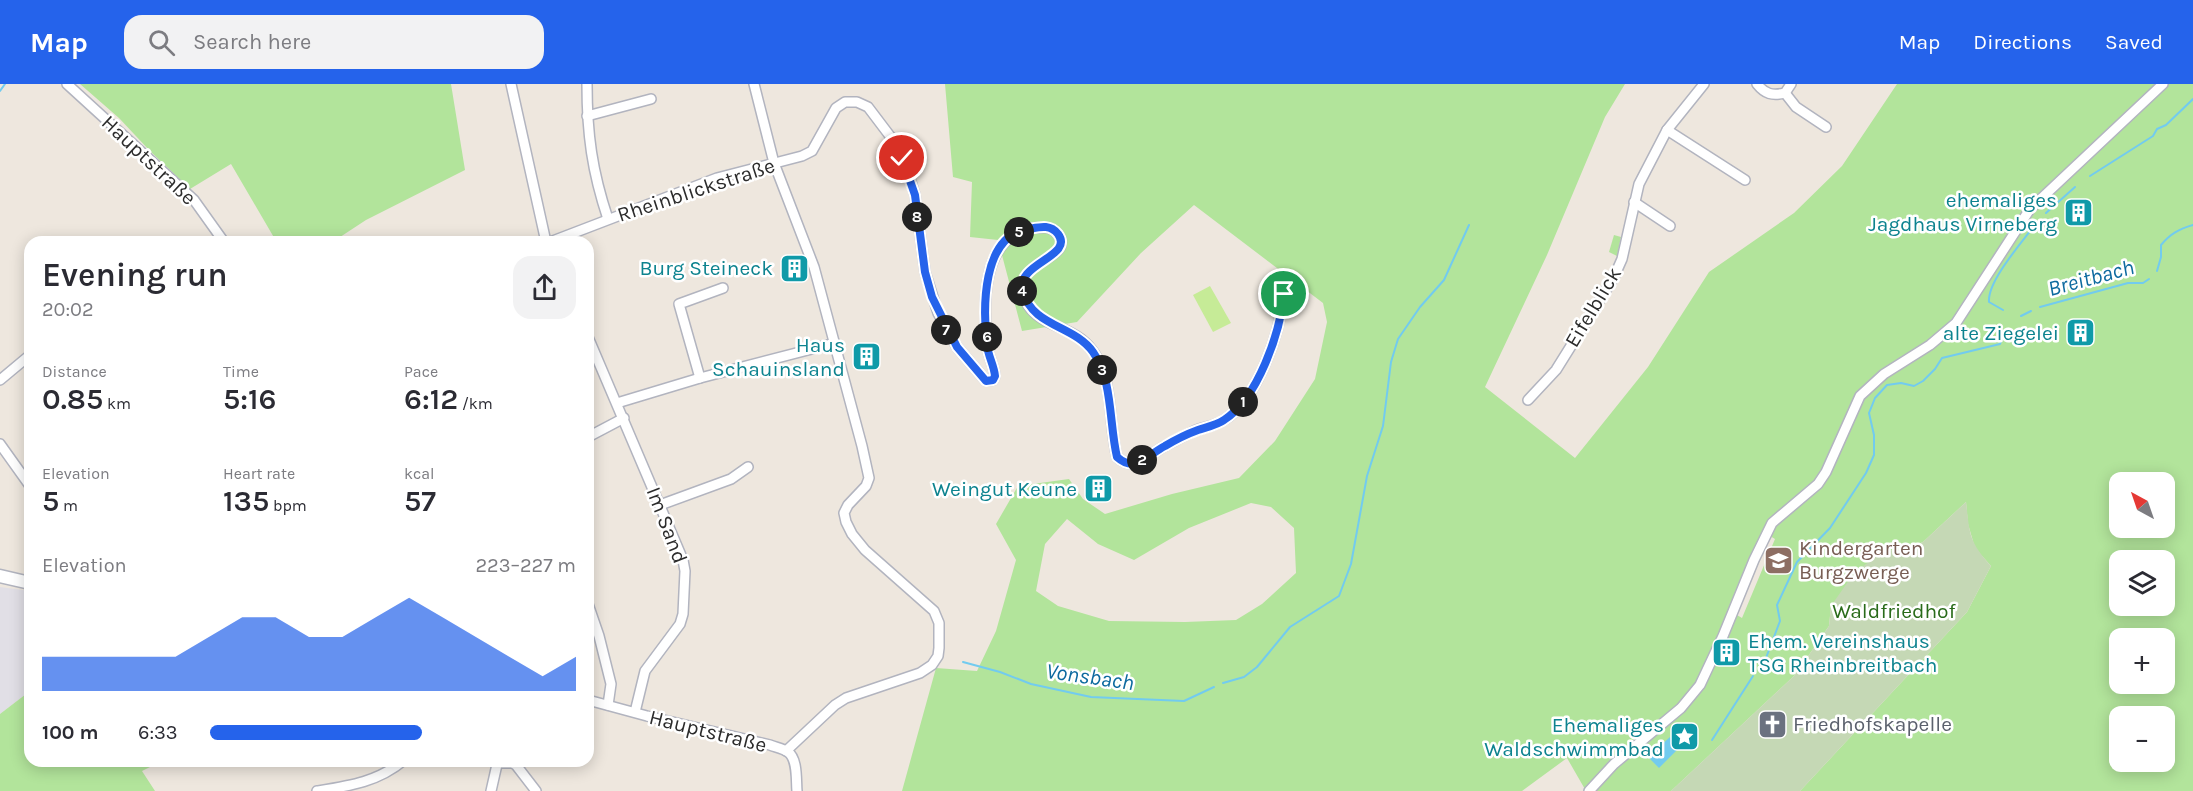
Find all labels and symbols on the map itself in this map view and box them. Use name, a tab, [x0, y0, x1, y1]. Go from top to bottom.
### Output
street label: Hauptstraße	[97, 110, 201, 210]
pin	[876, 132, 927, 183]
street label: Rheinblickstraße	[614, 153, 778, 227]
place label: ehemaliges Jagdhaus Virneberg	[1868, 188, 2057, 236]
building icon: ehemaliges Jagdhaus Virneberg	[2062, 196, 2094, 228]
pin: 8	[902, 202, 932, 232]
pin: 5	[1004, 217, 1034, 247]
building icon: Burg Steineck	[778, 252, 810, 284]
water label: Breitbach	[2045, 254, 2137, 302]
place label: Burg Steineck	[639, 256, 773, 280]
street label: Eifelblick	[1560, 262, 1626, 351]
pin	[1258, 268, 1309, 319]
pin: 4	[1007, 276, 1037, 306]
pin: 7	[931, 315, 961, 345]
building icon: alte Ziegelei	[2064, 317, 2096, 349]
place label: alte Ziegelei	[1943, 321, 2059, 345]
pin: 6	[972, 322, 1002, 352]
place label: Haus Schauinsland	[712, 333, 845, 381]
building icon: Haus Schauinsland	[850, 341, 882, 373]
pin: 3	[1087, 355, 1117, 385]
pin: 1	[1228, 387, 1258, 417]
pin: 2	[1127, 445, 1157, 475]
north arrow	[2109, 472, 2175, 538]
building icon: Weingut Keune	[1082, 473, 1114, 505]
place label: Weingut Keune	[932, 477, 1077, 501]
street label: Im Sand	[641, 483, 693, 567]
place label: Kindergarten Burgzwerge	[1799, 536, 1924, 584]
school or university icon: Kindergarten Burgzwerge	[1762, 544, 1794, 576]
park label: Waldfriedhof	[1832, 599, 1957, 623]
place label: Ehem. Vereinshaus TSG Rheinbreitbach	[1748, 629, 1937, 677]
building icon: Ehem. Vereinshaus TSG Rheinbreitbach	[1711, 637, 1743, 669]
water label: Vonsbach	[1044, 658, 1136, 696]
street label: Hauptstraße	[647, 705, 769, 757]
church icon: Friedhofskapelle	[1756, 708, 1788, 740]
place label: Friedhofskapelle	[1793, 712, 1952, 736]
place label: Ehemaliges Waldschwimmbad	[1484, 713, 1664, 761]
place icon: Ehemaliges Waldschwimmbad	[1669, 721, 1701, 753]

